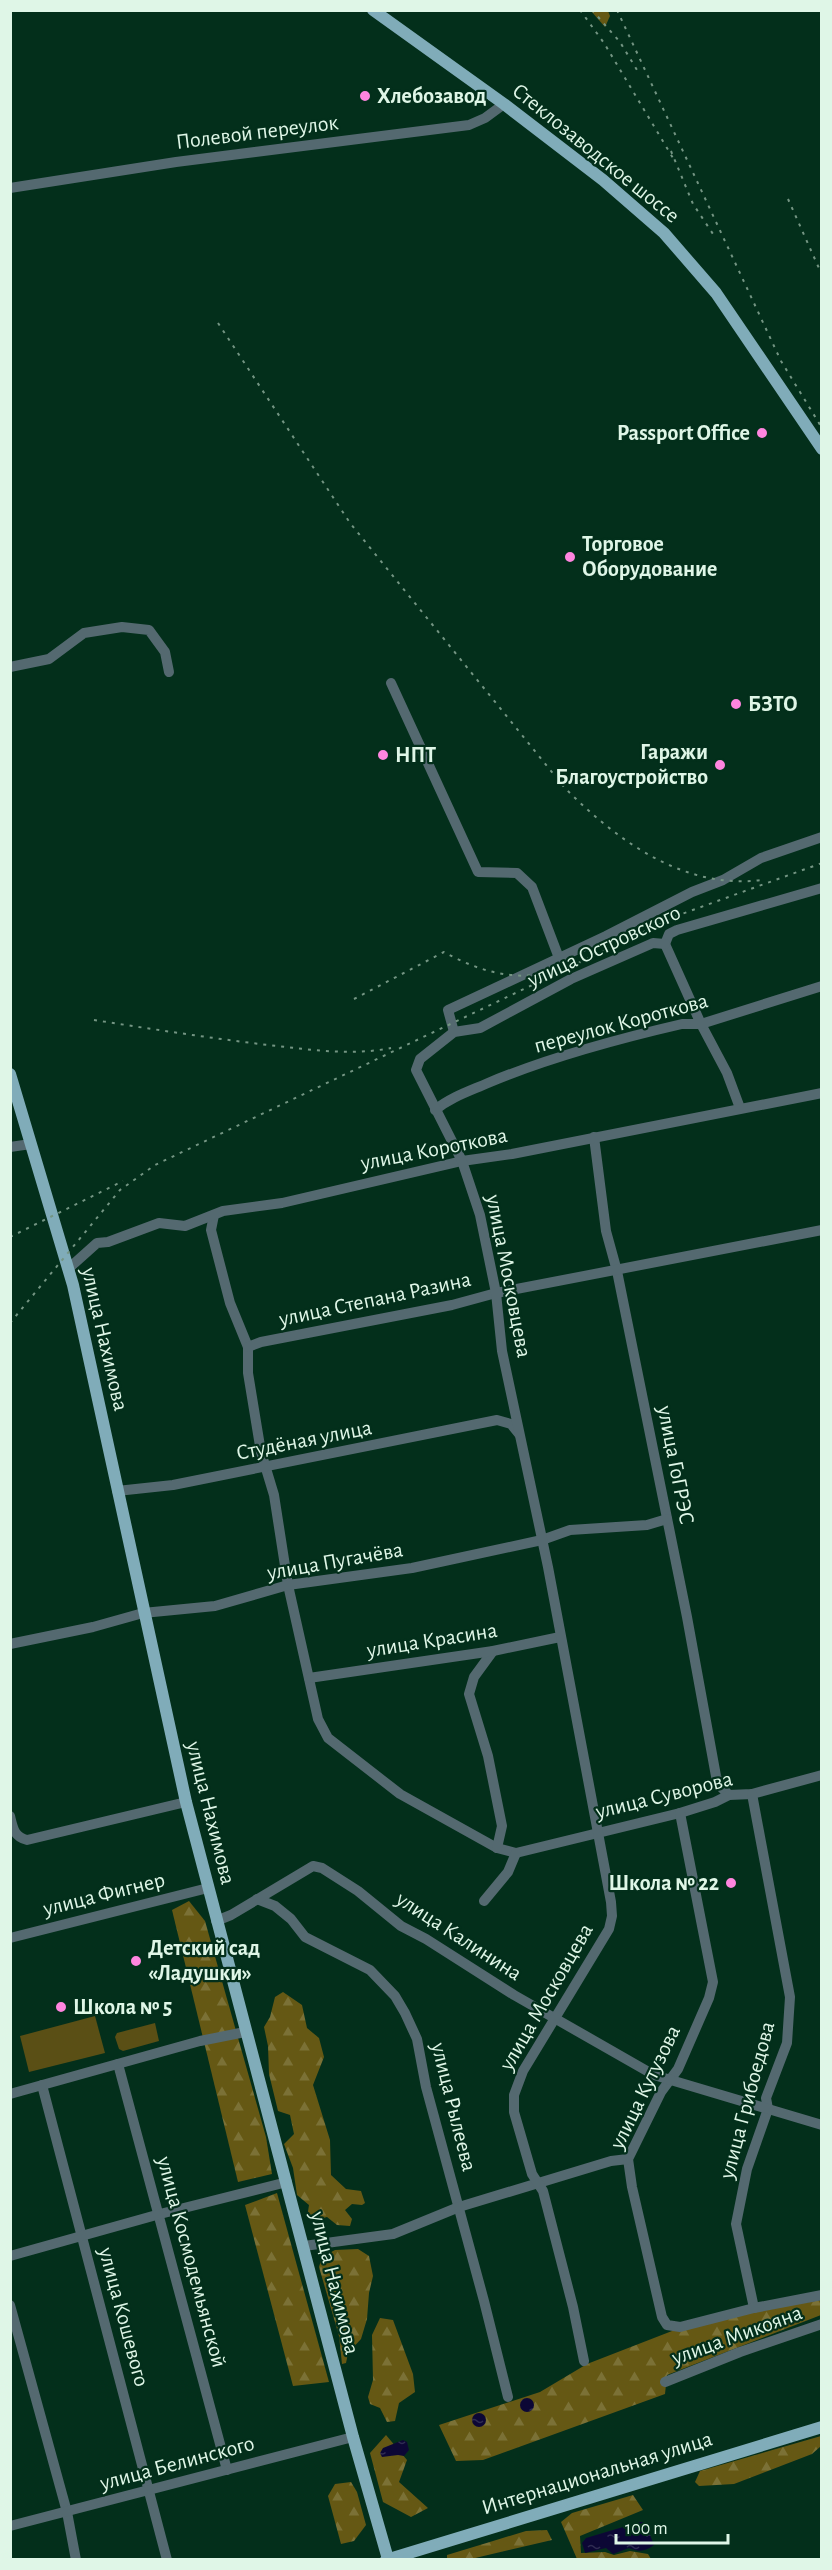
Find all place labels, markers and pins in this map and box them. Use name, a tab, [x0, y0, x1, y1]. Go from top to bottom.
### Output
place label: Хлебозавод	[377, 85, 487, 107]
marker: Хлебозавод	[358, 89, 372, 103]
place label: Passport Office	[617, 422, 750, 444]
marker: Passport Office	[755, 426, 769, 440]
place label: Торговое Оборудование	[582, 533, 717, 581]
marker: Торговое Оборудование	[563, 550, 577, 564]
place label: БЗТО	[748, 693, 798, 715]
marker: БЗТО	[729, 697, 743, 711]
place label: Гаражи Благоустройство	[555, 741, 708, 789]
place label: НПТ	[395, 744, 436, 766]
marker: НПТ	[376, 748, 390, 762]
marker: Гаражи Благоустройство	[713, 758, 727, 772]
place label: Школа № 22	[608, 1872, 719, 1894]
marker: Школа № 22	[724, 1876, 738, 1890]
place label: Детский сад «Ладушки»	[148, 1937, 260, 1985]
marker: Детский сад «Ладушки»	[129, 1954, 143, 1968]
place label: Школа № 5	[73, 1996, 172, 2018]
marker: Школа № 5	[54, 2000, 68, 2014]

